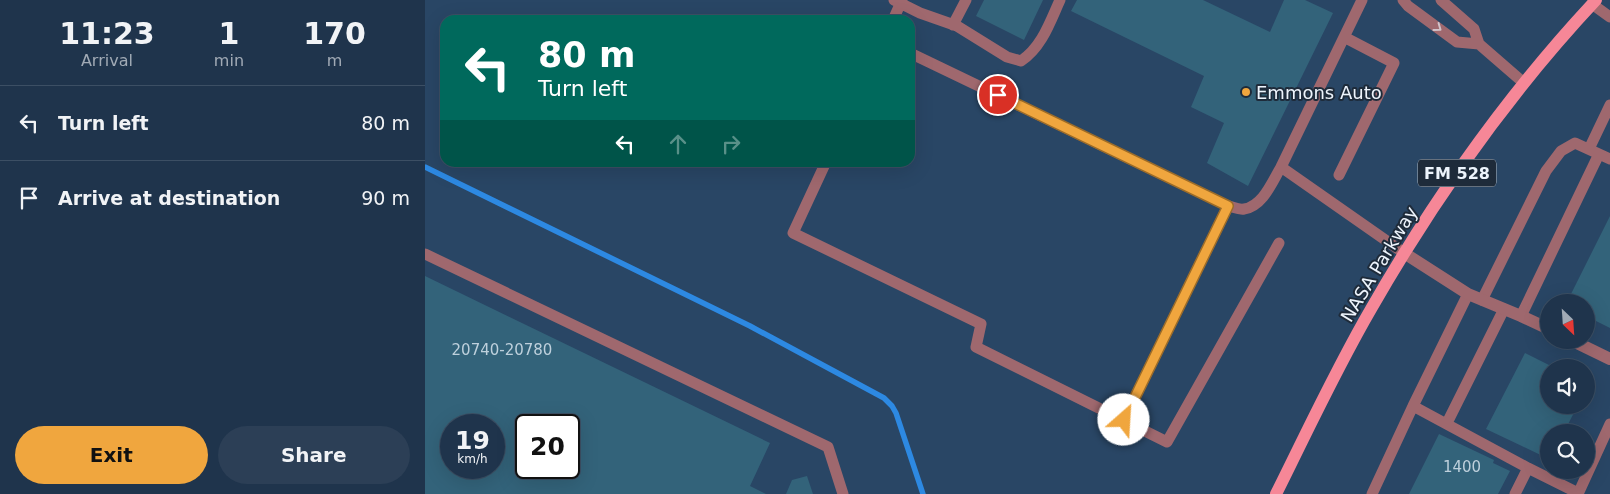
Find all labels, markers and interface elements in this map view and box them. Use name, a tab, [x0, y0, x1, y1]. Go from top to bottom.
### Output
text: 11:23	[59, 16, 155, 51]
text: 1	[218, 16, 239, 51]
text: 170	[303, 16, 366, 51]
one-way arrow	[1432, 22, 1442, 31]
icon: left	[455, 35, 520, 100]
text: 80 m	[538, 35, 635, 75]
text: Arrival	[81, 51, 133, 70]
text: min	[214, 51, 244, 70]
text: m	[327, 51, 342, 70]
pin	[977, 74, 1019, 116]
text: Turn left	[538, 76, 627, 101]
icon: arrive	[984, 81, 1012, 109]
place label: Emmons Auto	[1256, 82, 1382, 103]
marker: Emmons Auto	[1240, 86, 1252, 98]
icon: left	[15, 109, 43, 137]
text: Turn left	[58, 112, 149, 134]
text: 80 m	[361, 112, 410, 134]
icon: left	[611, 130, 639, 158]
icon: ahead	[664, 130, 692, 158]
icon: right	[717, 130, 745, 158]
road number: FM 528	[1418, 160, 1496, 187]
icon: arrive	[15, 184, 43, 212]
text: Arrive at destination	[58, 187, 280, 209]
text: 90 m	[361, 187, 410, 209]
street label: NASA Parkway	[1336, 202, 1422, 326]
north arrow	[1540, 294, 1595, 349]
map controls	[1540, 294, 1595, 479]
house number: 20740-20780	[452, 341, 552, 359]
button: sound	[1540, 359, 1595, 414]
position arrow	[1097, 393, 1149, 445]
speed limit sign: 20	[515, 414, 580, 479]
button: search	[1540, 424, 1595, 479]
button: Exit	[15, 426, 208, 484]
button: Share	[218, 426, 410, 484]
text: 19	[455, 426, 490, 455]
text: km/h	[457, 452, 488, 466]
house number: 1400	[1443, 458, 1481, 476]

